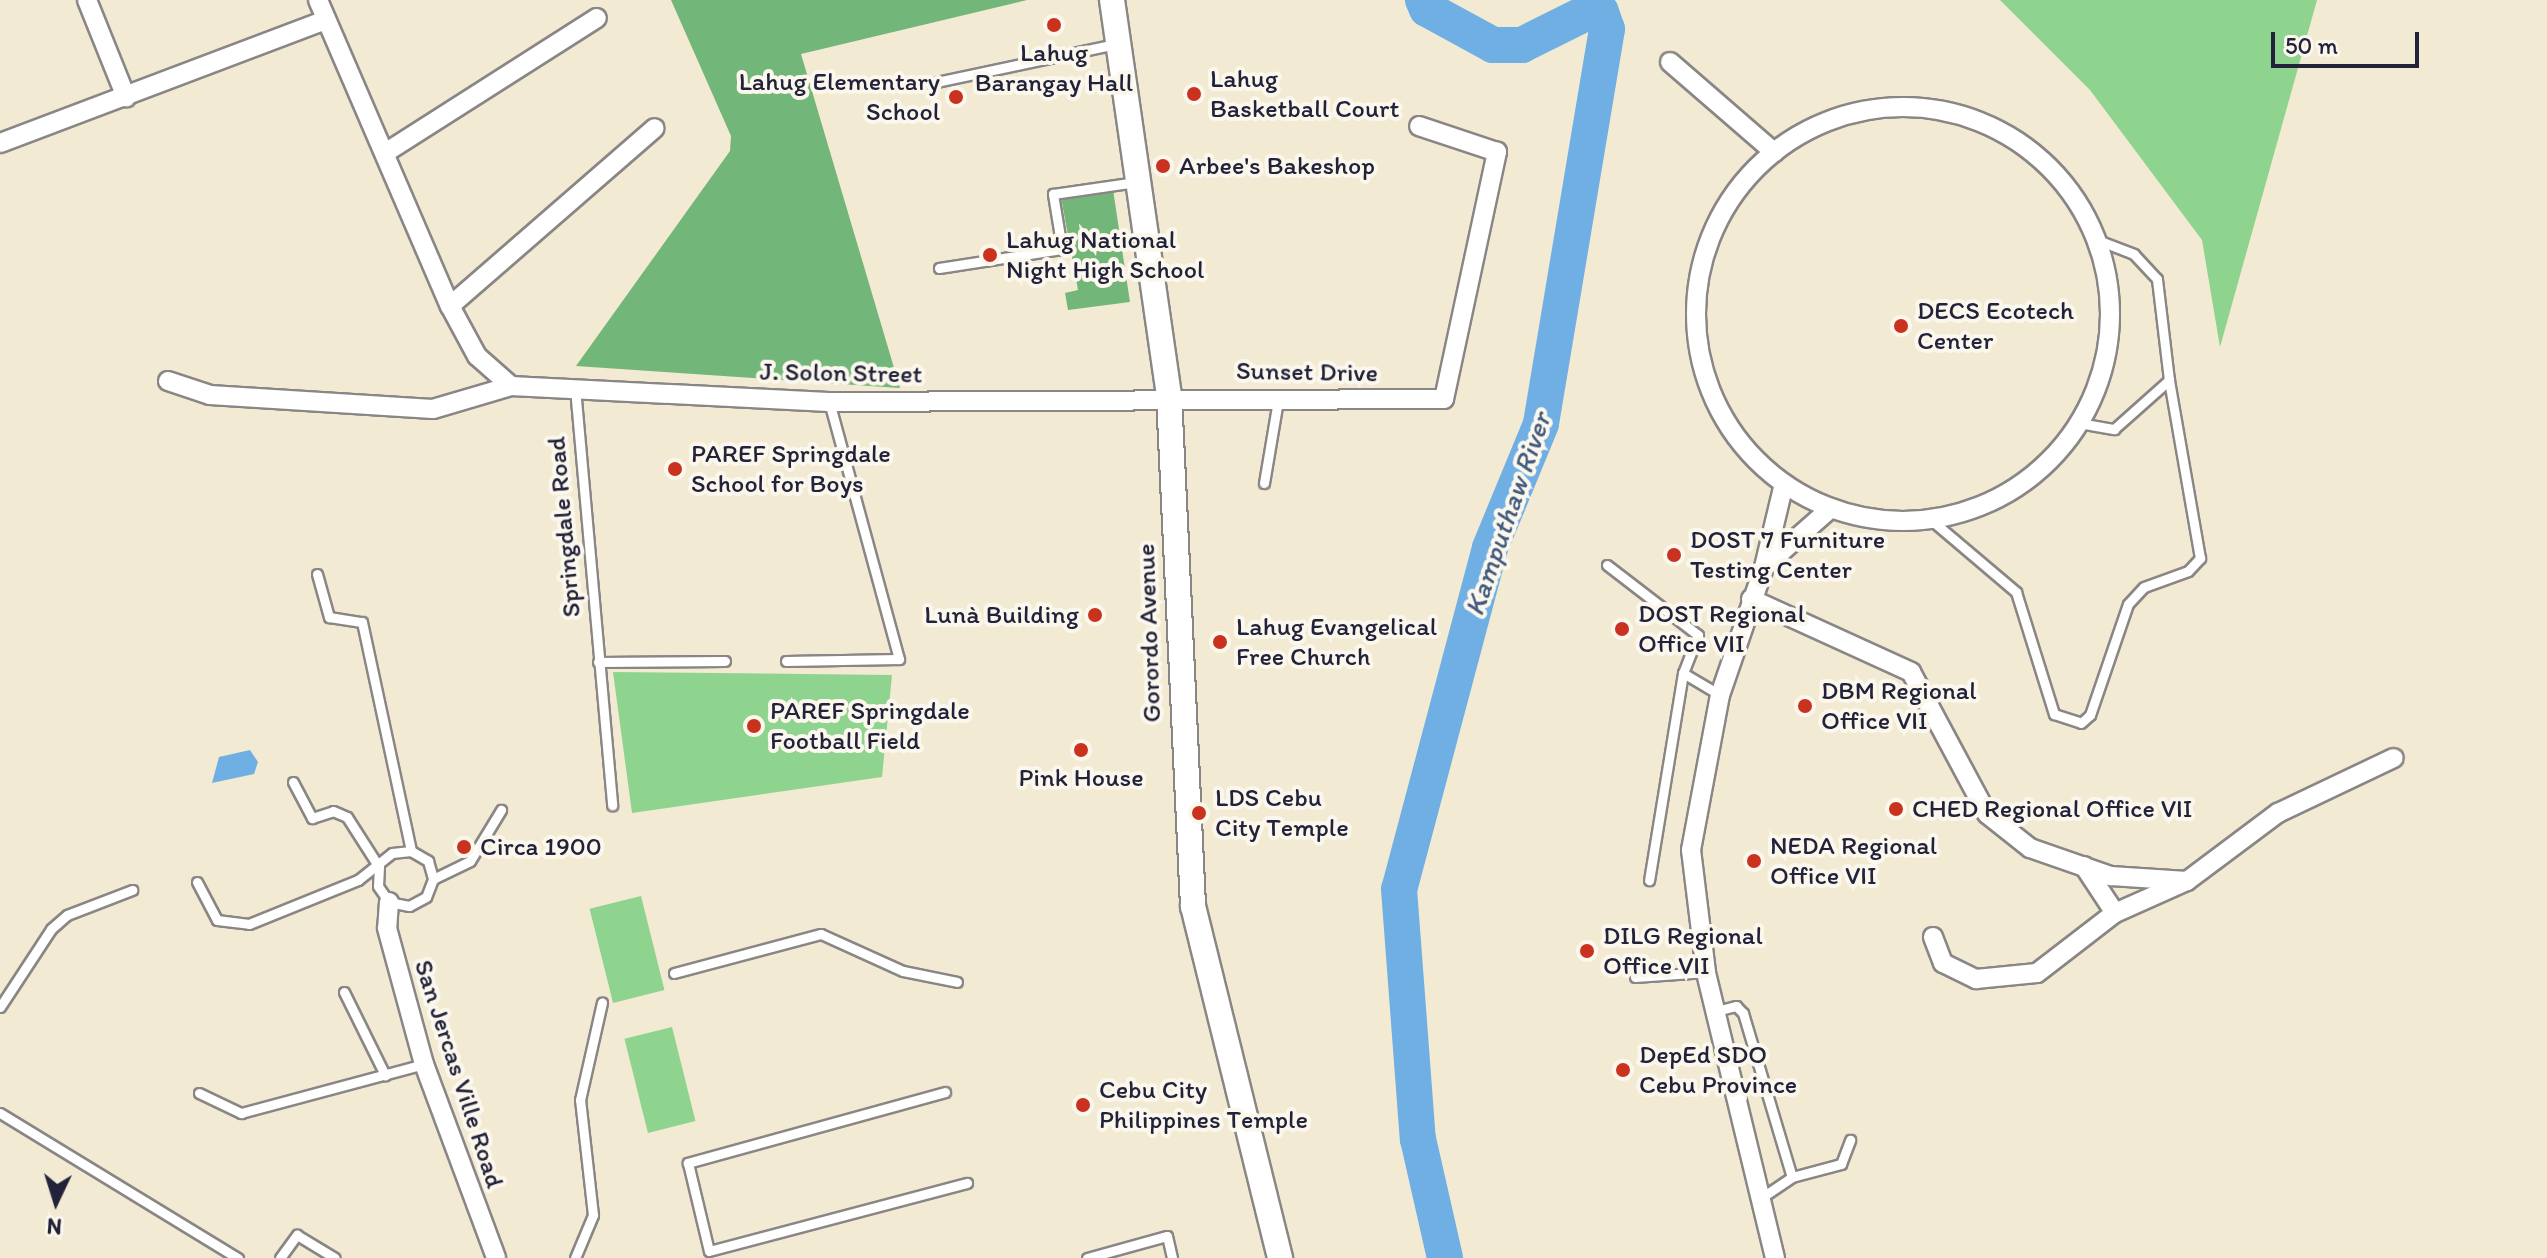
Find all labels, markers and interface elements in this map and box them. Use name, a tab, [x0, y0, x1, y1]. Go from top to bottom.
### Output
marker: Lahug Barangay Hall	[1045, 16, 1063, 34]
scale bar	[2275, 16, 2423, 66]
text: 50 m	[2285, 31, 2338, 60]
place label: Lahug Barangay Hall	[975, 37, 1133, 98]
place label: Lahug Basketball Court	[1210, 63, 1399, 124]
place label: Lahug Elementary School	[739, 66, 940, 128]
marker: Lahug Basketball Court	[1185, 85, 1203, 103]
marker: Lahug Elementary School	[947, 88, 965, 106]
place label: Arbee's Bakeshop	[1179, 150, 1375, 182]
marker: Arbee's Bakeshop	[1154, 157, 1172, 175]
place label: Lahug National Night High School	[1006, 224, 1204, 286]
marker: Lahug National Night High School	[981, 246, 999, 264]
place label: DECS Ecotech Center	[1917, 295, 2074, 356]
marker: DECS Ecotech Center	[1892, 317, 1910, 335]
street label: Sunset Drive	[1236, 355, 1378, 389]
street label: J. Solon Street	[760, 356, 922, 390]
water label: Kamputhaw River	[1457, 409, 1557, 619]
street label: Springdale Road	[541, 435, 587, 619]
place label: PAREF Springdale School for Boys	[691, 438, 891, 500]
marker: PAREF Springdale School for Boys	[666, 460, 684, 478]
place label: DOST 7 Furniture Testing Center	[1690, 524, 1885, 586]
street label: Gorordo Avenue	[1130, 543, 1168, 723]
marker: DOST 7 Furniture Testing Center	[1665, 546, 1683, 564]
place label: DOST Regional Office VII	[1638, 598, 1805, 660]
place label: Lunà Building	[924, 599, 1079, 631]
marker: Lunà Building	[1086, 606, 1104, 624]
place label: Lahug Evangelical Free Church	[1236, 611, 1436, 672]
marker: DOST Regional Office VII	[1613, 620, 1631, 638]
marker: Lahug Evangelical Free Church	[1211, 633, 1229, 651]
place label: DBM Regional Office VII	[1821, 675, 1977, 736]
place label: PAREF Springdale Football Field	[770, 695, 970, 756]
marker: DBM Regional Office VII	[1796, 697, 1814, 715]
marker: PAREF Springdale Football Field	[745, 717, 763, 735]
marker: Pink House	[1072, 741, 1090, 759]
place label: Pink House	[1019, 762, 1143, 794]
place label: LDS Cebu City Temple	[1215, 782, 1345, 844]
place label: CHED Regional Office VII	[1912, 793, 2193, 825]
marker: CHED Regional Office VII	[1887, 800, 1905, 818]
marker: LDS Cebu City Temple	[1190, 804, 1208, 822]
place label: NEDA Regional Office VII	[1770, 830, 1937, 892]
place label: Circa 1900	[480, 831, 602, 863]
marker: Circa 1900	[455, 838, 473, 856]
marker: NEDA Regional Office VII	[1745, 852, 1763, 870]
place label: DILG Regional Office VII	[1603, 920, 1763, 982]
marker: DILG Regional Office VII	[1578, 942, 1596, 960]
street label: San Jercas Ville Road	[408, 956, 510, 1192]
place label: DepEd SDO Cebu Province	[1639, 1039, 1798, 1100]
marker: DepEd SDO Cebu Province	[1614, 1061, 1632, 1079]
place label: Cebu City Philippines Temple	[1099, 1074, 1305, 1136]
marker: Cebu City Philippines Temple	[1074, 1096, 1092, 1114]
north arrow	[16, 1162, 96, 1242]
text: N	[46, 1212, 63, 1240]

